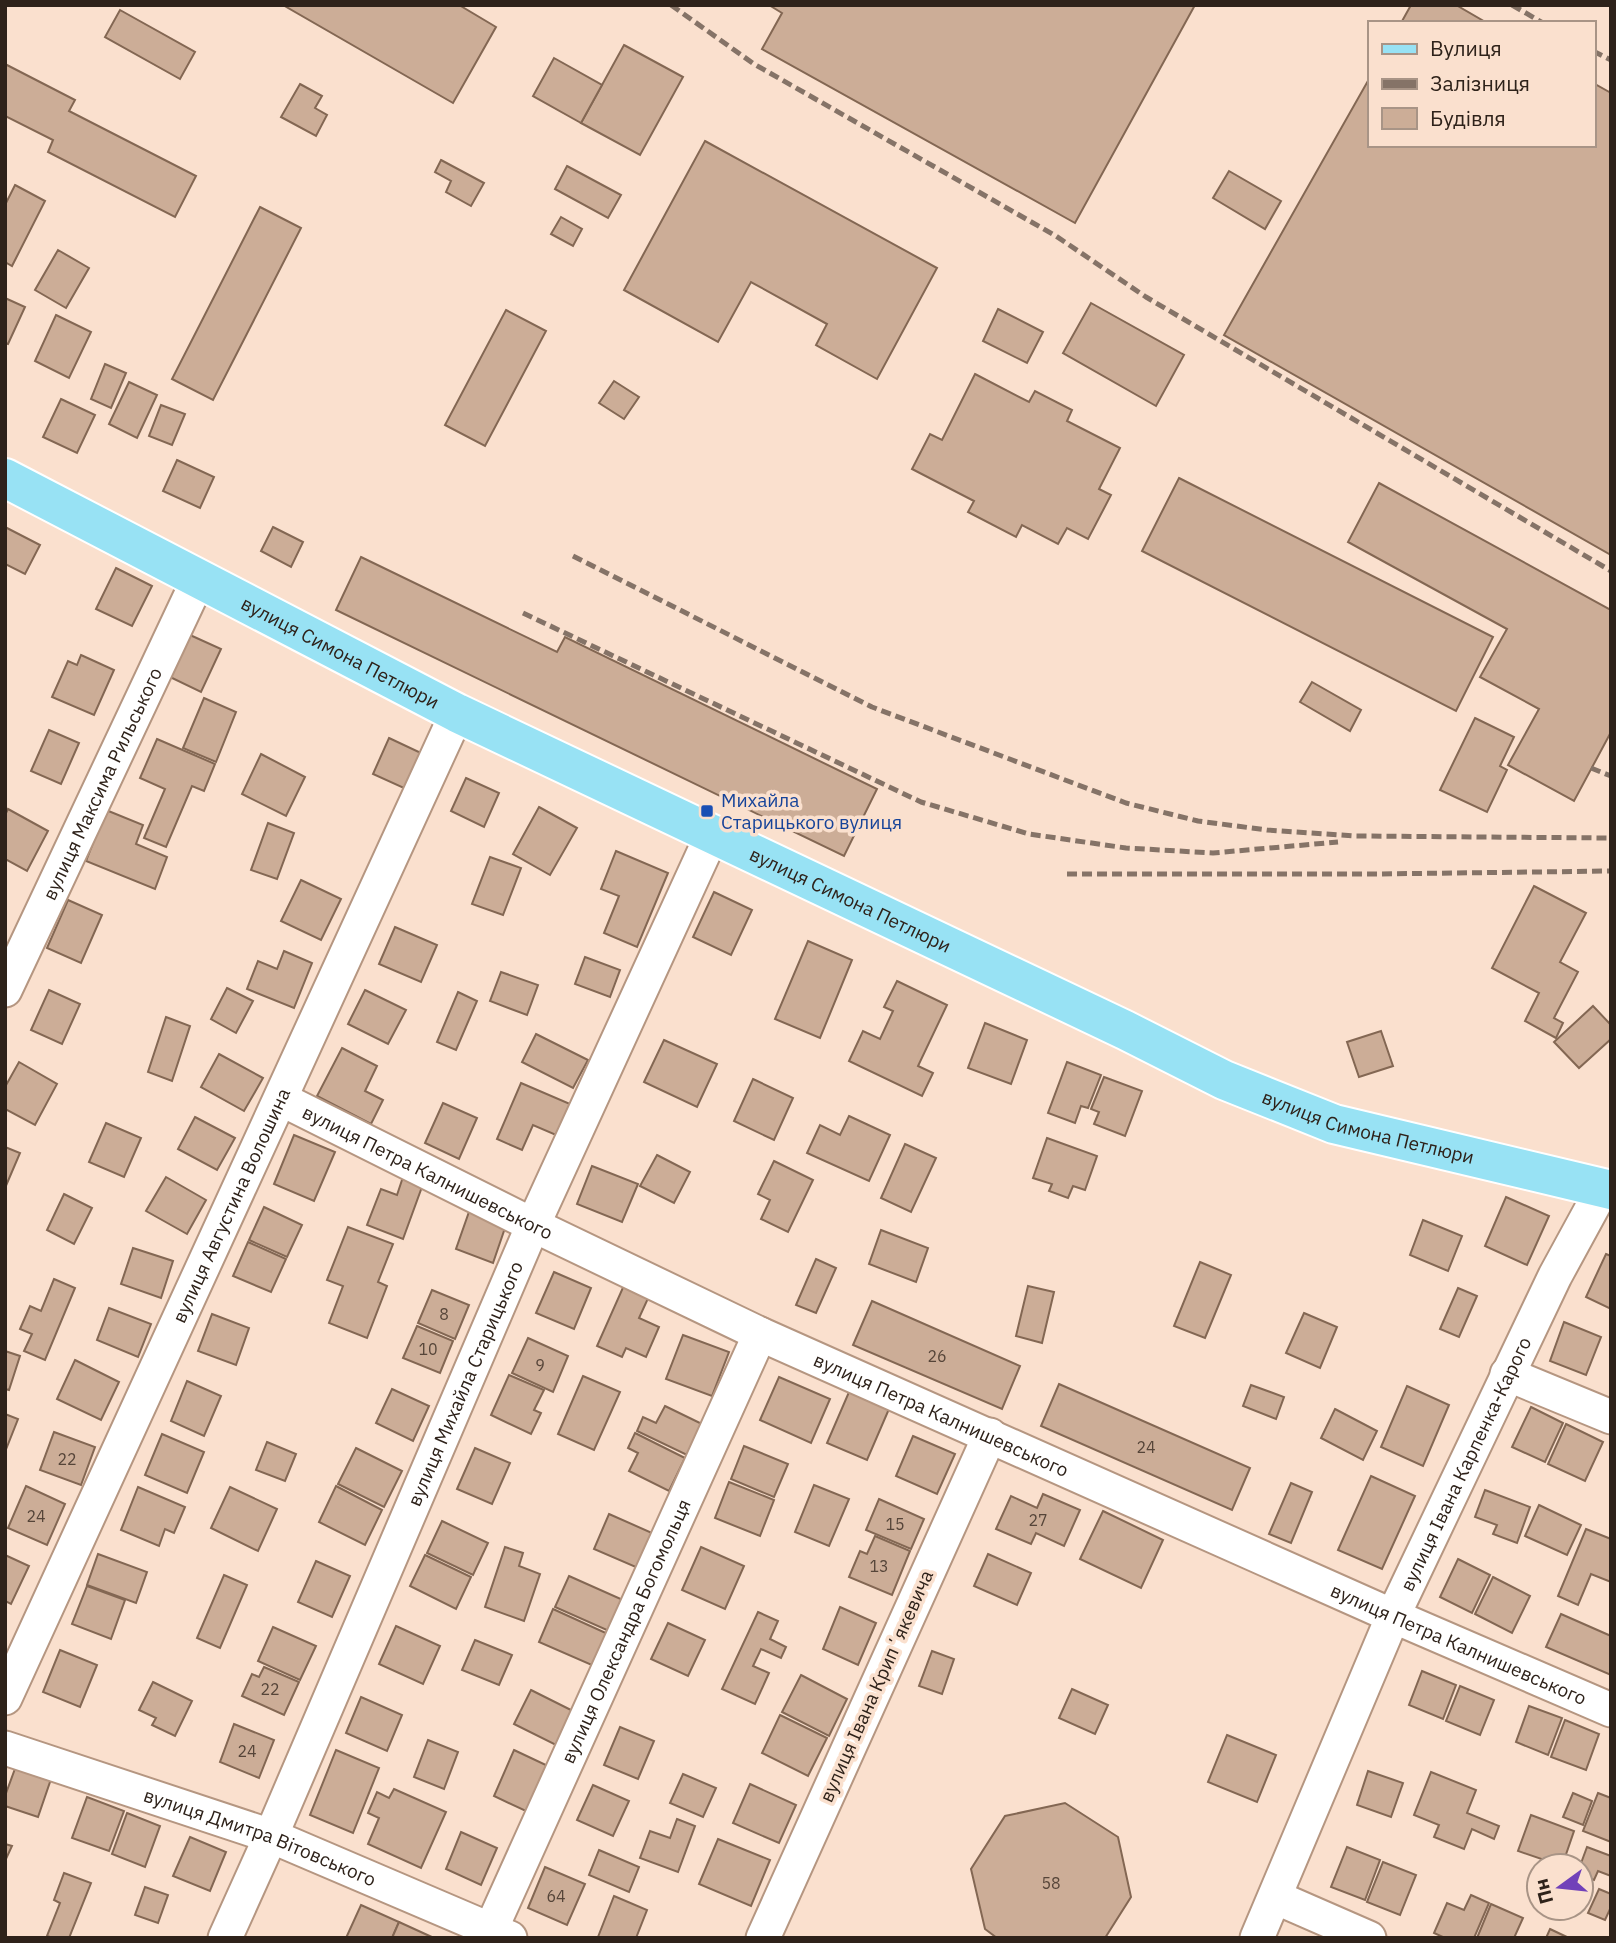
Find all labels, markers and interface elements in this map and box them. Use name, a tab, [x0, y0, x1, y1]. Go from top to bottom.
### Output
legend	[1368, 21, 1595, 147]
text: Вулиця	[1430, 34, 1502, 62]
text: Залізниця	[1430, 69, 1530, 97]
text: Будівля	[1430, 104, 1506, 132]
street label: вулиця Симона Петлюри	[237, 591, 444, 714]
street label: вулиця Максима Рильського	[37, 664, 167, 904]
place label: Михайла Старицького вулиця	[721, 788, 902, 834]
marker: Михайла Старицького вулиця	[699, 803, 715, 819]
street label: вулиця Симона Петлюри	[746, 842, 955, 958]
street label: вулиця Августина Волошина	[167, 1084, 295, 1327]
street label: вулиця Симона Петлюри	[1259, 1085, 1477, 1169]
street label: вулиця Петра Калнишевського	[299, 1100, 557, 1245]
street label: вулиця Михайла Старицького	[402, 1258, 528, 1510]
house number: 8	[439, 1304, 449, 1324]
street label: вулиця Івана Карпенка-Карого	[1395, 1333, 1536, 1595]
house number: 10	[418, 1339, 438, 1359]
house number: 26	[927, 1346, 947, 1366]
street label: вулиця Петра Калнишевського	[810, 1348, 1072, 1482]
house number: 9	[535, 1355, 545, 1375]
house number: 24	[1136, 1437, 1156, 1457]
house number: 22	[57, 1449, 77, 1469]
street label: вулиця Олександра Богомольця	[556, 1495, 696, 1767]
house number: 24	[26, 1506, 46, 1526]
house number: 27	[1028, 1510, 1048, 1530]
house number: 15	[885, 1514, 905, 1534]
house number: 13	[869, 1556, 889, 1576]
street label: вулиця Івана Крипʼякевича	[814, 1566, 938, 1806]
street label: вулиця Петра Калнишевського	[1327, 1578, 1590, 1710]
house number: 22	[260, 1679, 280, 1699]
house number: 24	[237, 1741, 257, 1761]
street label: вулиця Дмитра Вітовського	[141, 1783, 380, 1891]
north arrow	[1525, 1852, 1595, 1922]
house number: 58	[1041, 1873, 1061, 1893]
text: Пн	[1529, 1876, 1558, 1907]
house number: 64	[546, 1886, 566, 1906]

